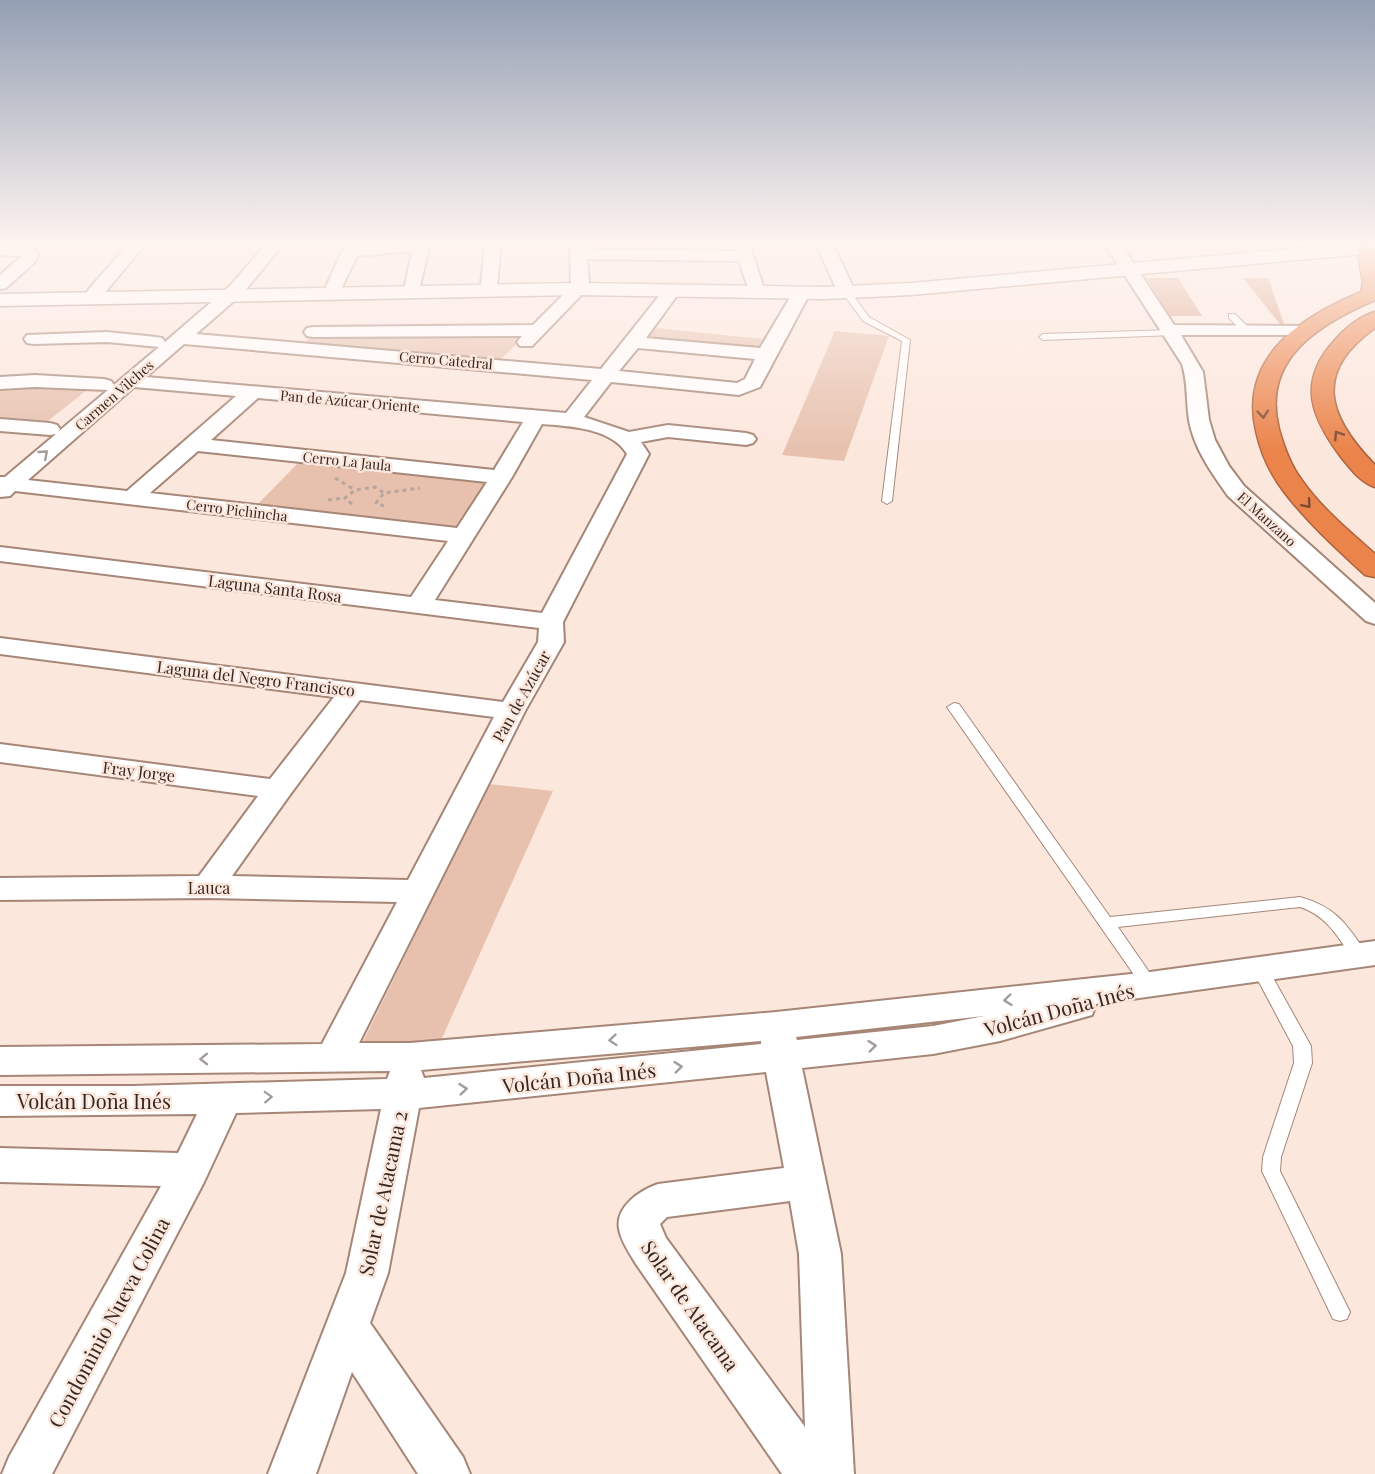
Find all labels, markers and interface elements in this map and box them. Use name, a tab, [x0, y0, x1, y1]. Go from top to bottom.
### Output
street label: Cerro Catedral	[398, 346, 494, 374]
street label: Carmen Vilches	[71, 356, 157, 434]
street label: Pan de Azúcar Oriente	[279, 385, 421, 417]
one-way arrow	[1256, 409, 1269, 418]
one-way arrow	[1334, 431, 1345, 442]
street label: Cerro La Jaula	[302, 447, 392, 475]
one-way arrow	[37, 451, 48, 462]
street label: El Manzano	[1233, 487, 1301, 551]
street label: Cerro Pichincha	[185, 494, 289, 526]
one-way arrow	[1300, 497, 1311, 507]
street label: Laguna Santa Rosa	[207, 569, 343, 607]
street label: Pan de Azúcar	[487, 647, 555, 745]
street label: Laguna del Negro Francisco	[156, 655, 356, 701]
street label: Fray Jorge	[102, 756, 176, 786]
street label: Lauca	[188, 877, 230, 898]
street label: Volcán Doña Inés	[980, 976, 1137, 1042]
one-way arrow	[1004, 993, 1013, 1006]
one-way arrow	[608, 1033, 618, 1046]
one-way arrow	[867, 1040, 877, 1053]
one-way arrow	[200, 1053, 209, 1066]
street label: Volcán Doña Inés	[500, 1056, 657, 1099]
one-way arrow	[673, 1061, 683, 1074]
one-way arrow	[459, 1083, 468, 1096]
street label: Volcán Doña Inés	[16, 1087, 171, 1114]
one-way arrow	[264, 1091, 273, 1104]
street label: Solar de Atacama 2	[351, 1108, 413, 1278]
street label: Condominio Nueva Colina	[41, 1212, 175, 1432]
street label: Solar de Atacama	[636, 1234, 746, 1376]

